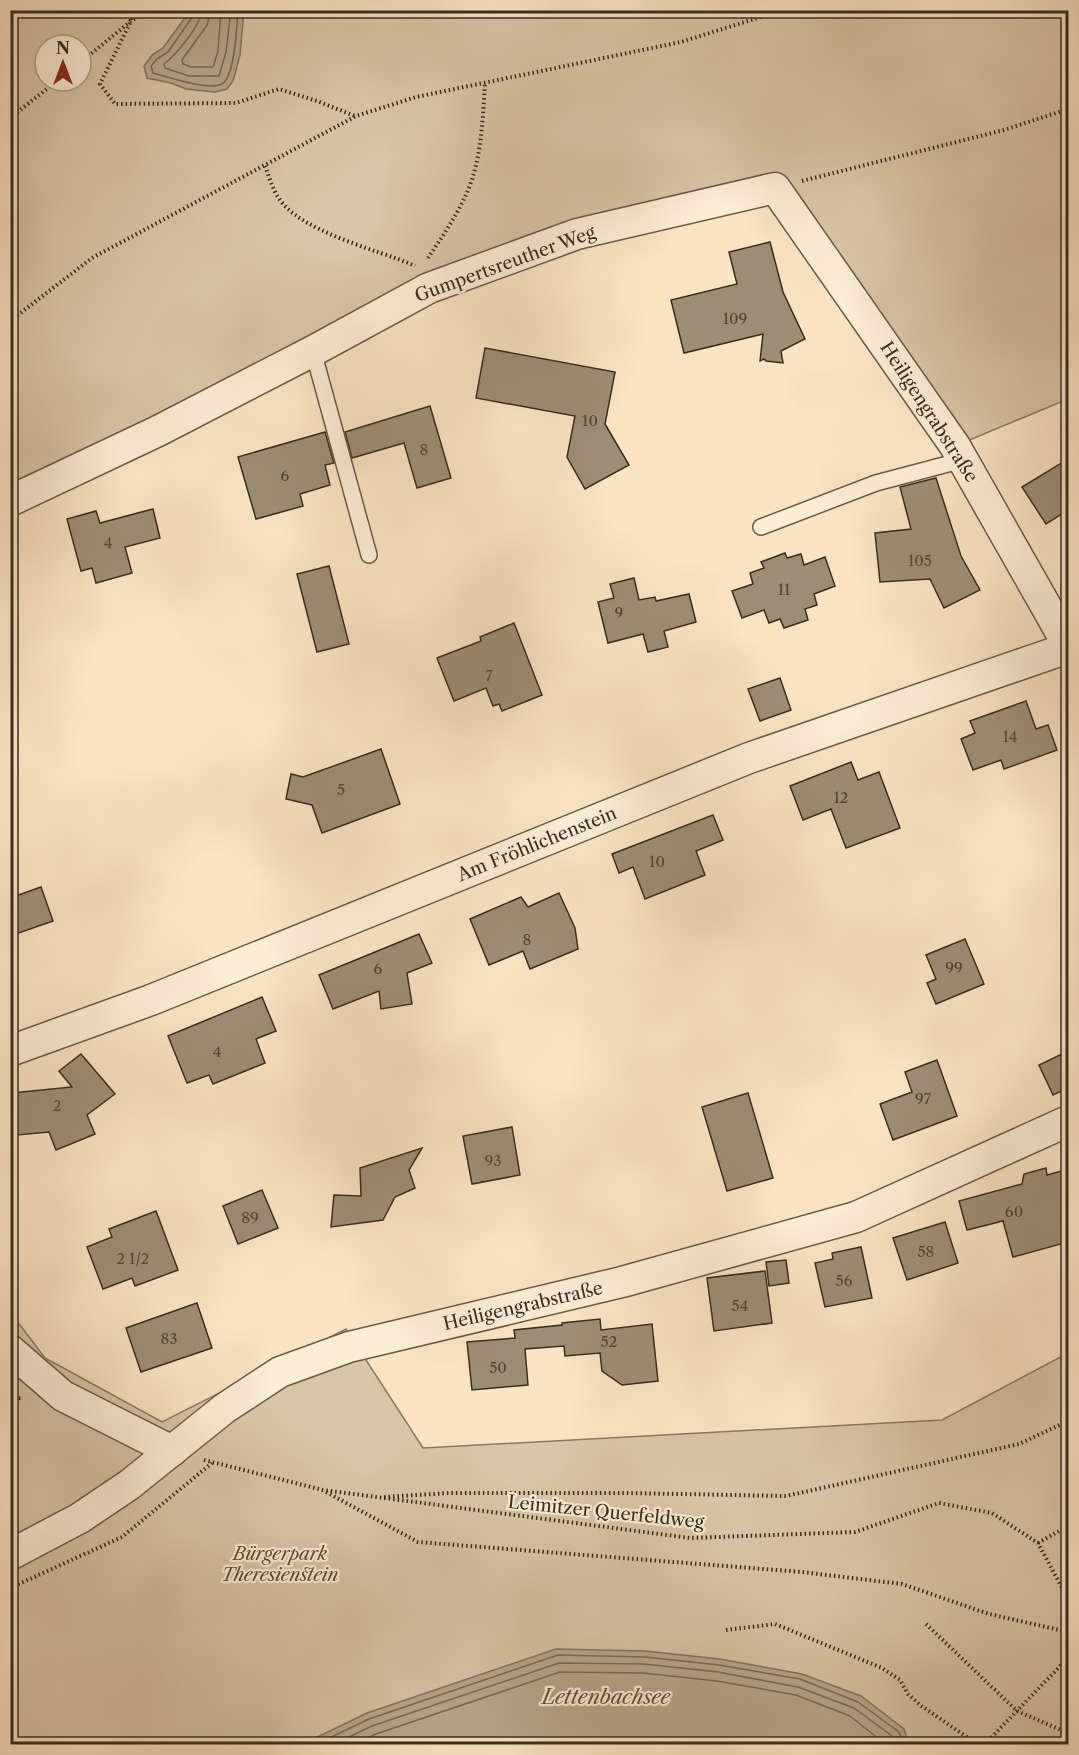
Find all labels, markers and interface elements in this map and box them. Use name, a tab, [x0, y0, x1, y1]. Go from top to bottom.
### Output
north arrow	[33, 33, 93, 93]
text: N	[56, 38, 70, 58]
street label: Gumpertsreuther Weg	[412, 221, 599, 307]
house number: 109	[723, 309, 747, 328]
street label: Heiligengrabstraße	[875, 338, 983, 486]
house number: 10	[582, 411, 598, 430]
house number: 8	[420, 440, 429, 459]
house number: 6	[281, 466, 290, 485]
house number: 4	[104, 533, 112, 552]
house number: 105	[908, 551, 932, 570]
house number: 11	[778, 580, 791, 599]
house number: 9	[615, 603, 623, 622]
house number: 7	[485, 666, 493, 685]
house number: 14	[1003, 727, 1017, 746]
house number: 5	[337, 780, 345, 799]
house number: 12	[834, 788, 848, 807]
street label: Am Fröhlichenstein	[453, 802, 620, 886]
house number: 10	[649, 852, 665, 871]
house number: 8	[523, 930, 532, 949]
house number: 99	[945, 958, 963, 977]
house number: 6	[374, 959, 383, 978]
house number: 4	[213, 1042, 221, 1061]
house number: 97	[915, 1089, 932, 1108]
house number: 2	[53, 1096, 61, 1115]
house number: 93	[484, 1151, 502, 1170]
house number: 60	[1005, 1202, 1023, 1221]
house number: 89	[241, 1208, 259, 1227]
house number: 58	[917, 1242, 935, 1261]
house number: 2 1/2	[117, 1249, 149, 1268]
house number: 56	[836, 1271, 853, 1290]
street label: Heiligengrabstraße	[441, 1277, 605, 1335]
house number: 54	[732, 1296, 748, 1315]
house number: 83	[160, 1329, 178, 1348]
house number: 52	[601, 1332, 617, 1351]
house number: 50	[489, 1358, 507, 1377]
street label: Leimitzer Querfeldweg	[507, 1491, 706, 1533]
park label: Bürgerpark Theresienstein	[222, 1543, 339, 1586]
water label: Lettenbachsee	[540, 1685, 671, 1709]

